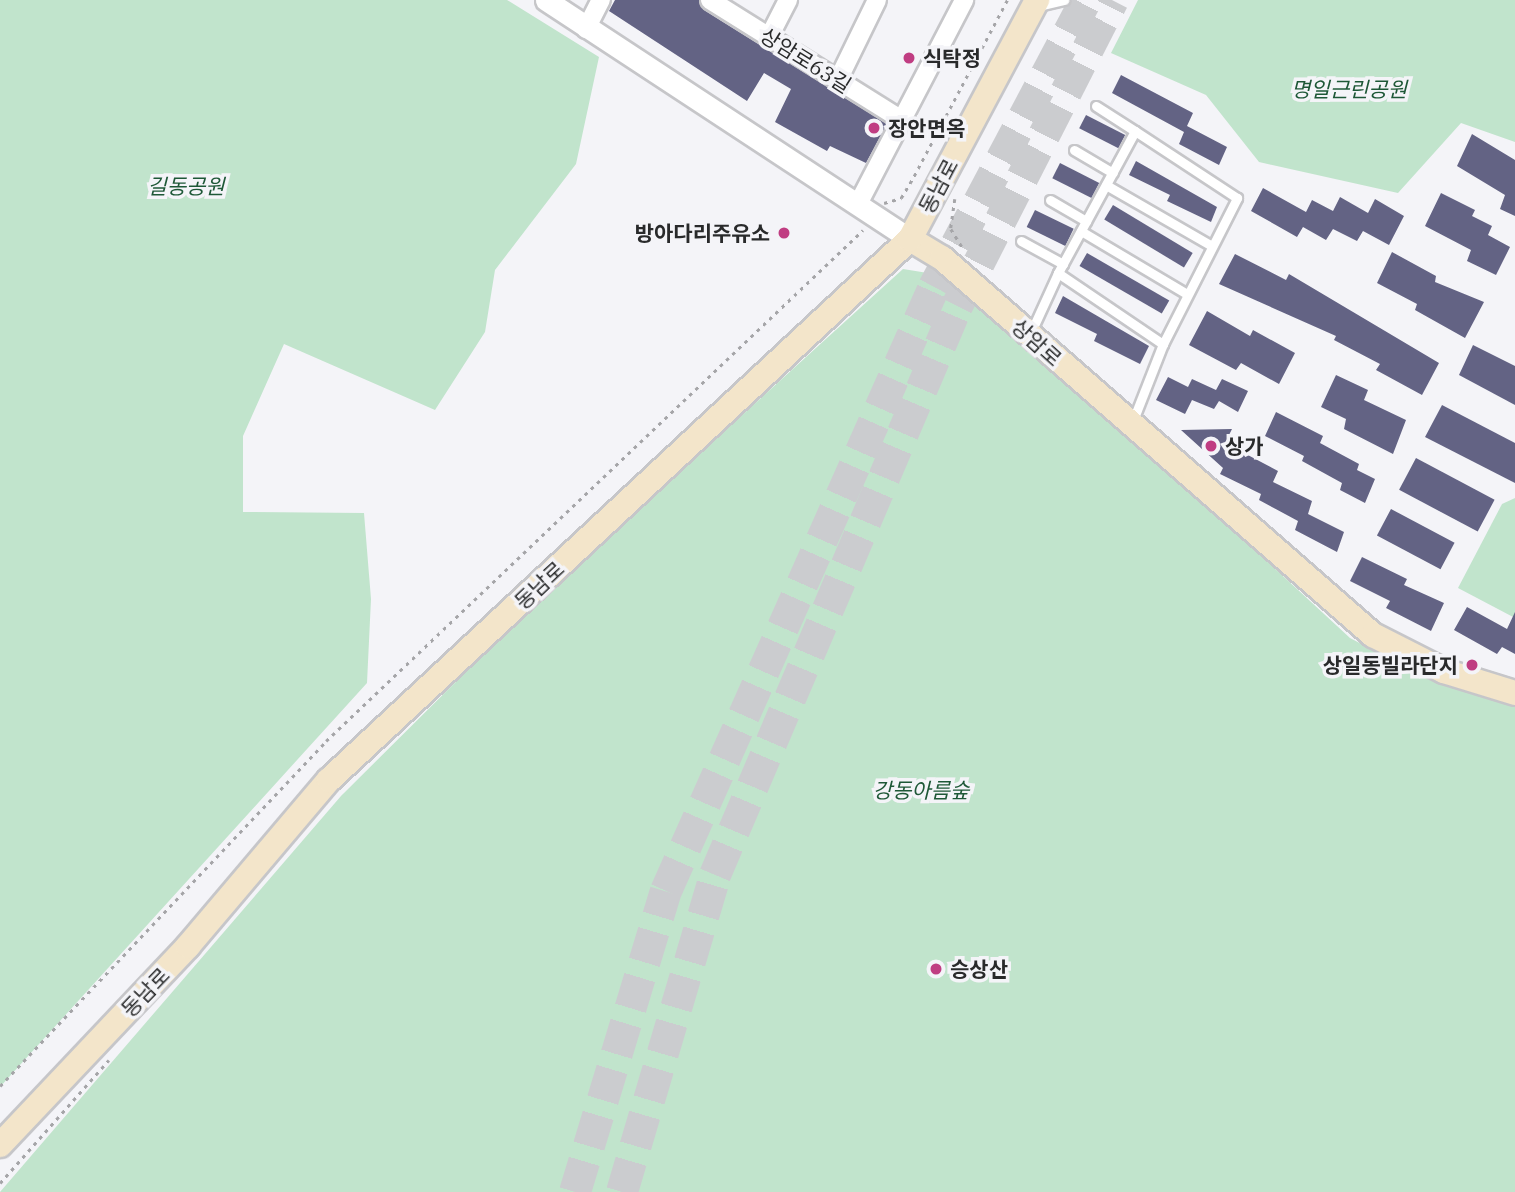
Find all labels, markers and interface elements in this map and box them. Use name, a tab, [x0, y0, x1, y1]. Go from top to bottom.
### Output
street label: 상암로63길	[756, 22, 856, 98]
place label: 식탁정	[923, 45, 981, 71]
marker: 식탁정	[901, 50, 917, 66]
park label: 명일근린공원	[1291, 76, 1407, 102]
place label: 장안면옥	[888, 115, 965, 141]
marker: 장안면옥	[866, 120, 882, 136]
street label: 동남로	[913, 154, 963, 218]
park label: 길동공원	[147, 173, 225, 199]
place label: 방아다리주유소	[635, 220, 770, 246]
marker: 방아다리주유소	[776, 225, 792, 241]
street label: 상암로	[1007, 313, 1067, 371]
place label: 상가	[1225, 433, 1264, 459]
marker: 상가	[1203, 438, 1219, 454]
street label: 동남로	[509, 556, 569, 614]
place label: 상일동빌라단지	[1323, 652, 1458, 678]
marker: 상일동빌라단지	[1464, 657, 1480, 673]
park label: 강동아름숲	[873, 777, 969, 803]
place label: 승상산	[950, 956, 1008, 982]
marker: 승상산	[928, 961, 944, 977]
street label: 동남로	[116, 962, 174, 1022]

